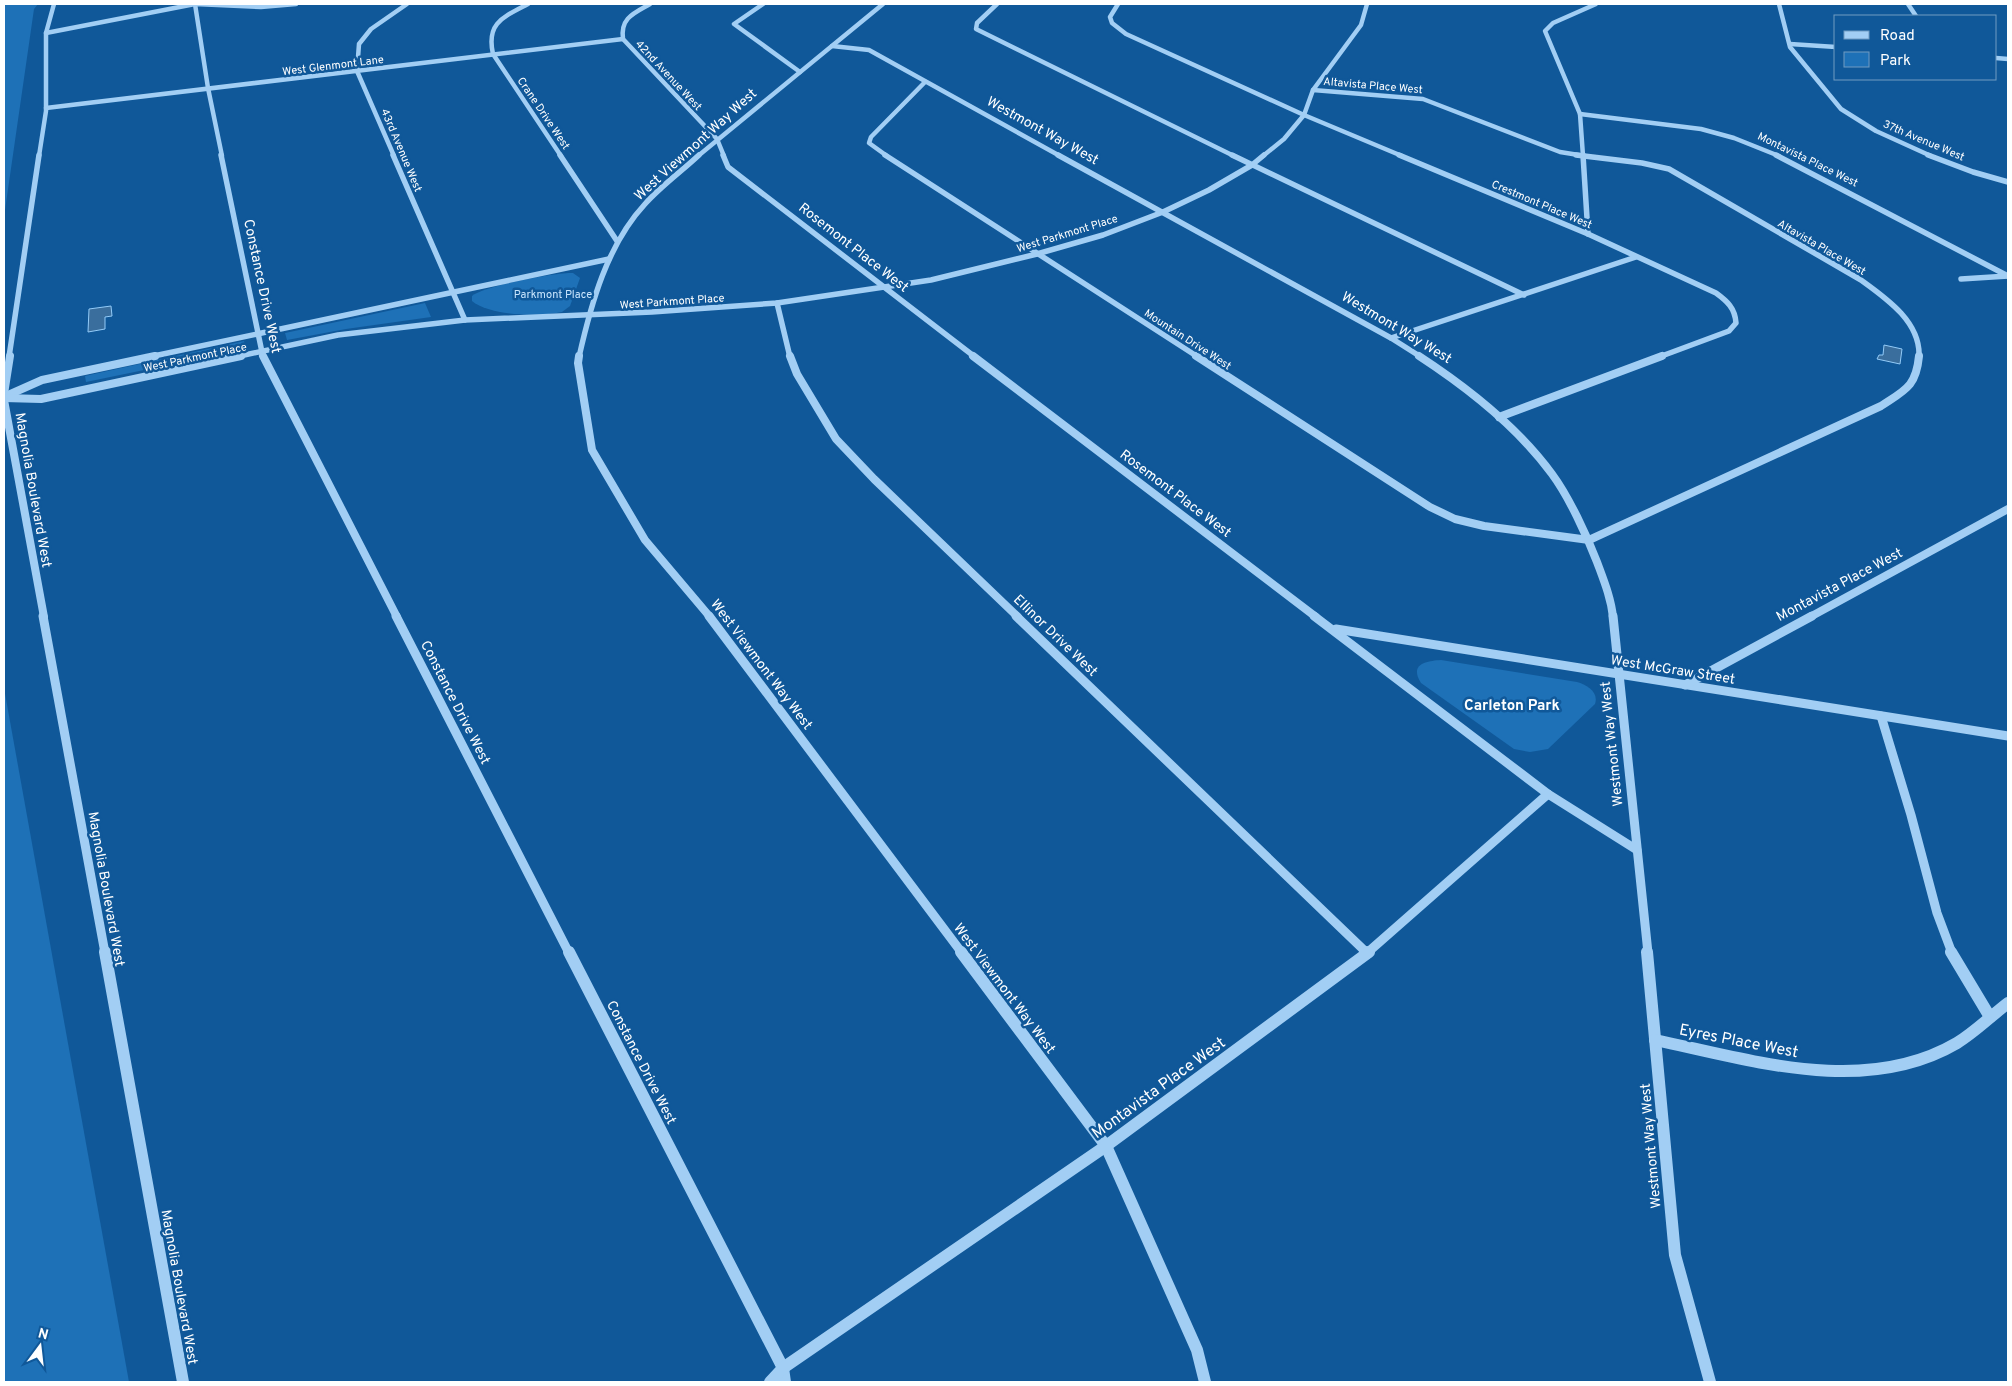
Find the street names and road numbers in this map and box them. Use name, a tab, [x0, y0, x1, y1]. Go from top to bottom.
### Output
street label: 42nd Avenue West	[632, 37, 705, 114]
street label: West Glenmont Lane	[282, 53, 385, 79]
street label: Crane Drive West	[514, 75, 573, 152]
street label: Altavista Place West	[1323, 75, 1423, 97]
street label: West Viewmont Way West	[631, 86, 761, 205]
street label: Westmont Way West	[983, 93, 1101, 169]
street label: 43rd Avenue West	[377, 107, 425, 194]
street label: 37th Avenue West	[1881, 117, 1967, 164]
street label: Montavista Place West	[1755, 129, 1860, 190]
street label: Crestmont Place West	[1489, 177, 1594, 232]
street label: Rosemont Place West	[795, 200, 912, 296]
street label: West Parkmont Place	[1015, 212, 1120, 256]
street label: Altavista Place West	[1775, 217, 1868, 279]
street label: Constance Drive West	[239, 218, 284, 355]
street label: Westmont Way West	[1338, 289, 1454, 368]
street label: West Parkmont Place	[619, 291, 725, 313]
street label: Mountain Drive West	[1141, 306, 1234, 373]
street label: West Parkmont Place	[142, 340, 248, 376]
street label: Magnolia Boulevard West	[11, 411, 55, 569]
street label: Rosemont Place West	[1116, 447, 1234, 542]
street label: Montavista Place West	[1774, 545, 1906, 626]
street label: Ellinor Drive West	[1009, 592, 1101, 681]
street label: West Viewmont Way West	[706, 596, 815, 733]
street label: Constance Drive West	[416, 638, 493, 767]
street label: West McGraw Street	[1609, 652, 1736, 689]
street label: Westmont Way West	[1597, 681, 1628, 807]
street label: Magnolia Boulevard West	[84, 810, 128, 968]
street label: West Viewmont Way West	[949, 920, 1058, 1057]
street label: Constance Drive West	[602, 998, 679, 1127]
street label: Eyres Place West	[1677, 1021, 1800, 1063]
street label: Montavista Place West	[1088, 1033, 1230, 1144]
street label: Westmont Way West	[1638, 1083, 1665, 1209]
street label: Magnolia Boulevard West	[157, 1208, 201, 1366]

